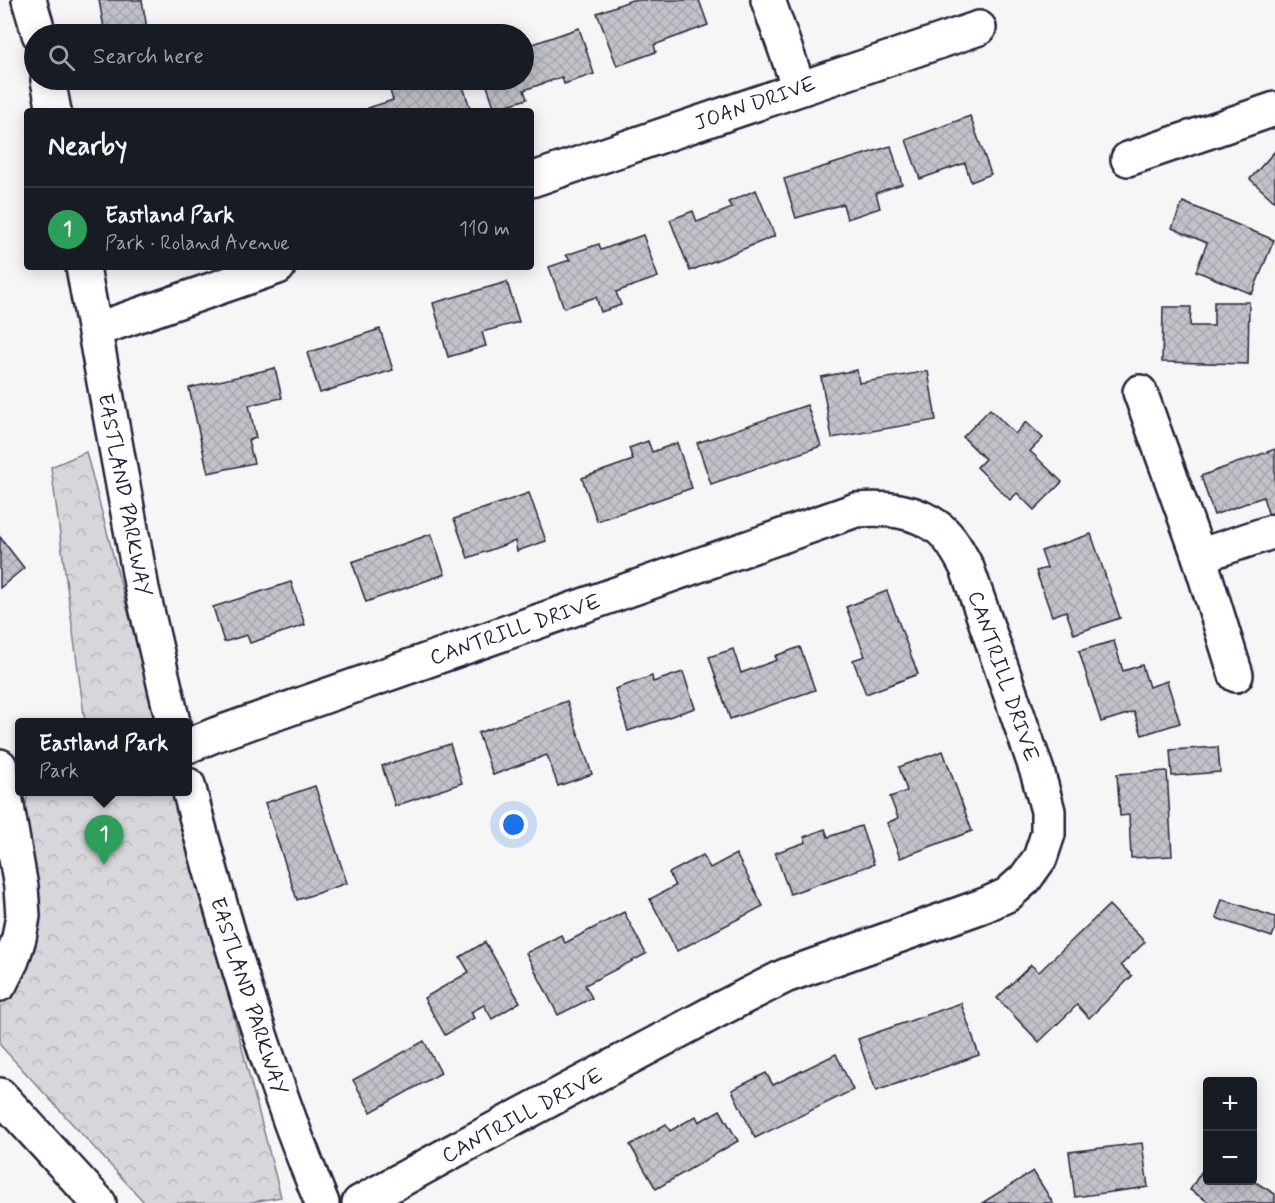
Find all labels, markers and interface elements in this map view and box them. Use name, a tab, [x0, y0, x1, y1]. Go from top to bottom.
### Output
search box	[24, 24, 534, 90]
icon: search	[45, 41, 78, 74]
text: Search here	[93, 43, 204, 71]
street label: JOAN DRIVE	[691, 70, 820, 138]
text: Nearby	[48, 130, 127, 164]
text: Eastland Park	[105, 202, 234, 230]
text: 1	[63, 216, 72, 243]
text: 110 m	[459, 216, 510, 243]
text: Park · Roland Avenue	[105, 230, 290, 257]
street label: EASTLAND PARKWAY	[91, 391, 157, 599]
street label: CANTRILL DRIVE	[961, 587, 1045, 765]
street label: CANTRILL DRIVE	[426, 588, 604, 672]
popup	[15, 718, 192, 796]
text: Eastland Park	[39, 730, 168, 758]
text: Park	[39, 758, 79, 785]
your location	[499, 810, 528, 839]
pin: 1	[84, 816, 124, 865]
street label: EASTLAND PARKWAY	[203, 894, 293, 1099]
street label: CANTRILL DRIVE	[437, 1062, 608, 1170]
map controls	[1203, 1077, 1257, 1185]
button: +	[1203, 1077, 1257, 1131]
button: −	[1203, 1131, 1257, 1185]

